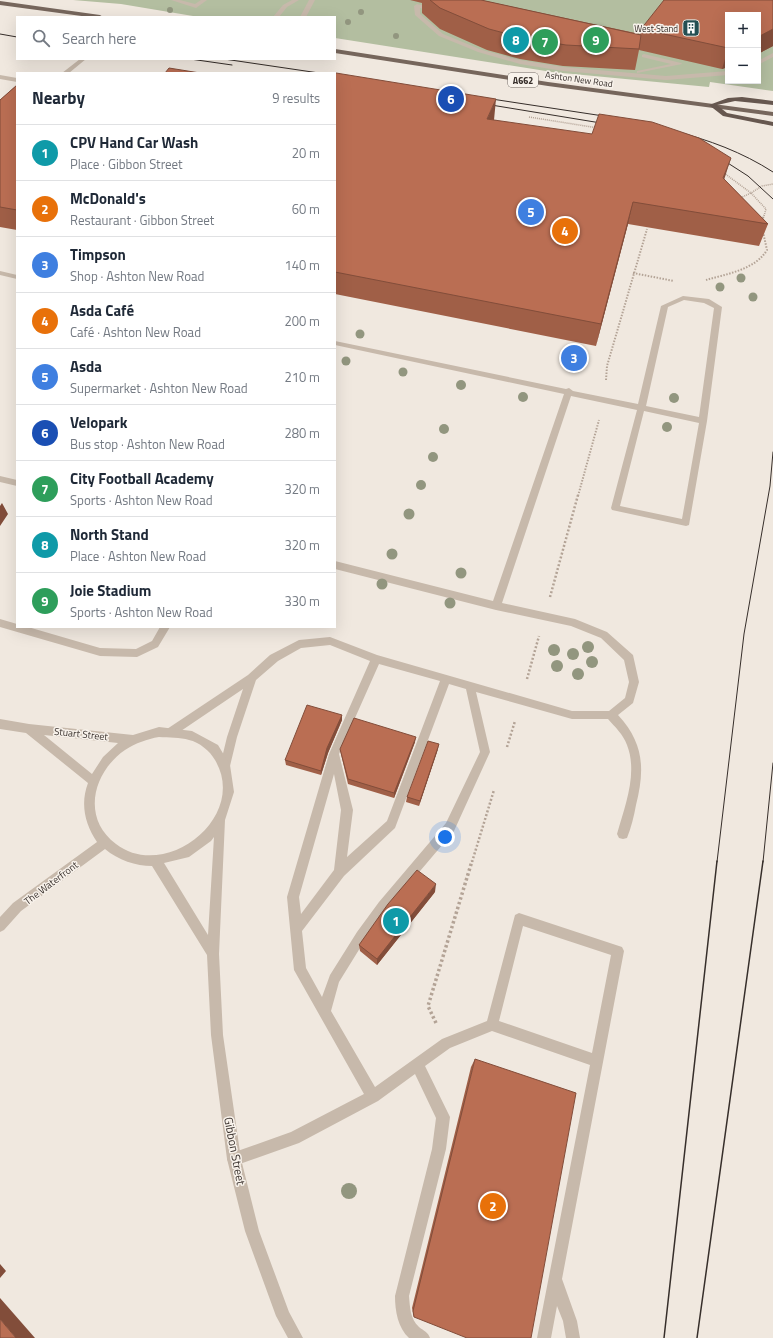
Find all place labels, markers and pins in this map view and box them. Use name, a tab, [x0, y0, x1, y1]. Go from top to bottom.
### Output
building icon: West Stand	[681, 18, 701, 38]
place label: West Stand	[634, 22, 678, 35]
pin: 8	[503, 25, 529, 55]
pin: 9	[583, 25, 609, 55]
pin: 7	[532, 27, 558, 57]
pin: 6	[438, 84, 464, 114]
pin: 5	[518, 197, 544, 227]
pin: 4	[552, 216, 578, 246]
pin: 3	[561, 343, 587, 373]
pin: 1	[383, 906, 409, 936]
pin: 2	[480, 1191, 506, 1221]

